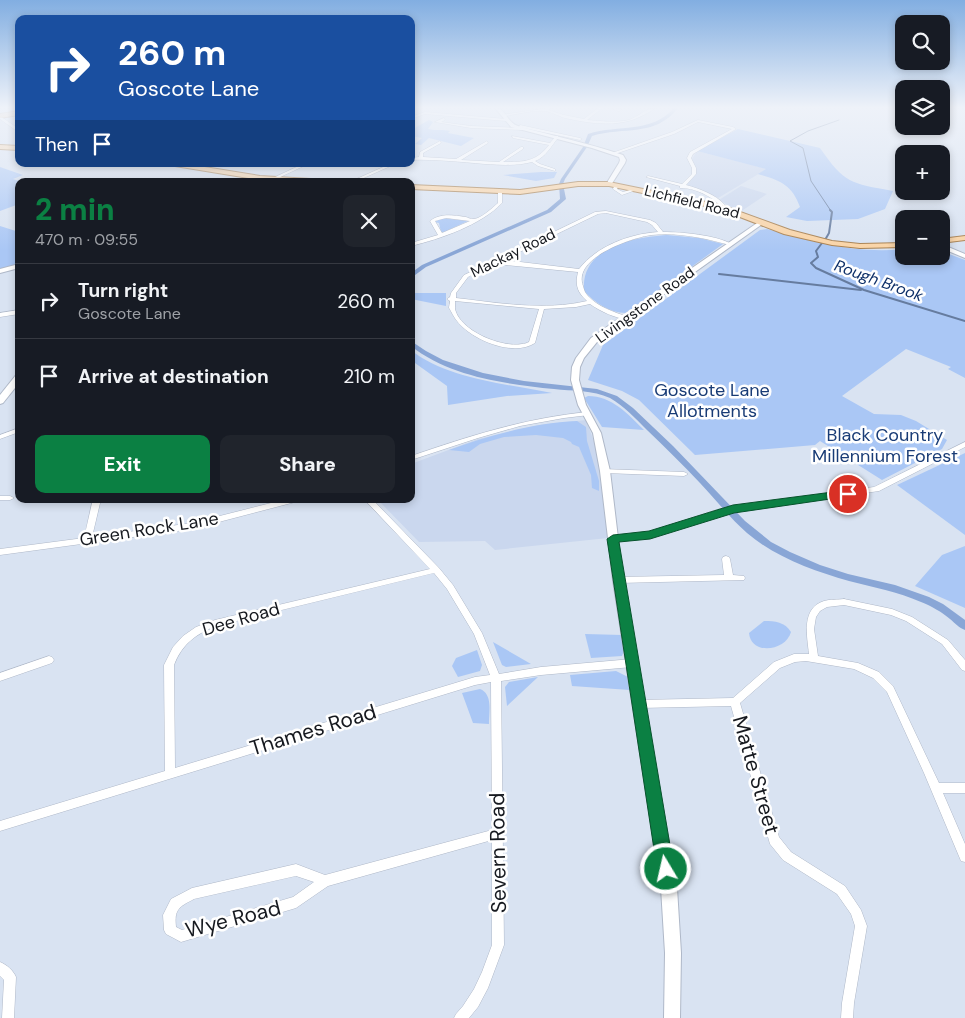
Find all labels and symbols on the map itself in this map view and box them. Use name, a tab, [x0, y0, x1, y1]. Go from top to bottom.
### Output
street label: Lichfield Road	[642, 181, 742, 223]
street label: Mackay Road	[467, 224, 559, 282]
water label: Rough Brook	[831, 255, 927, 307]
street label: Livingstone Road	[591, 262, 699, 348]
park label: Goscote Lane Allotments	[654, 378, 770, 423]
park label: Black Country Millennium Forest	[812, 423, 958, 468]
pin	[827, 473, 869, 515]
street label: Green Rock Lane	[78, 506, 220, 552]
street label: Dee Road	[199, 597, 283, 641]
street label: Thames Road	[246, 697, 380, 763]
street label: Matte Street	[726, 713, 786, 837]
street label: Severn Road	[483, 793, 513, 913]
position arrow	[639, 842, 691, 894]
street label: Wye Road	[182, 894, 284, 944]

